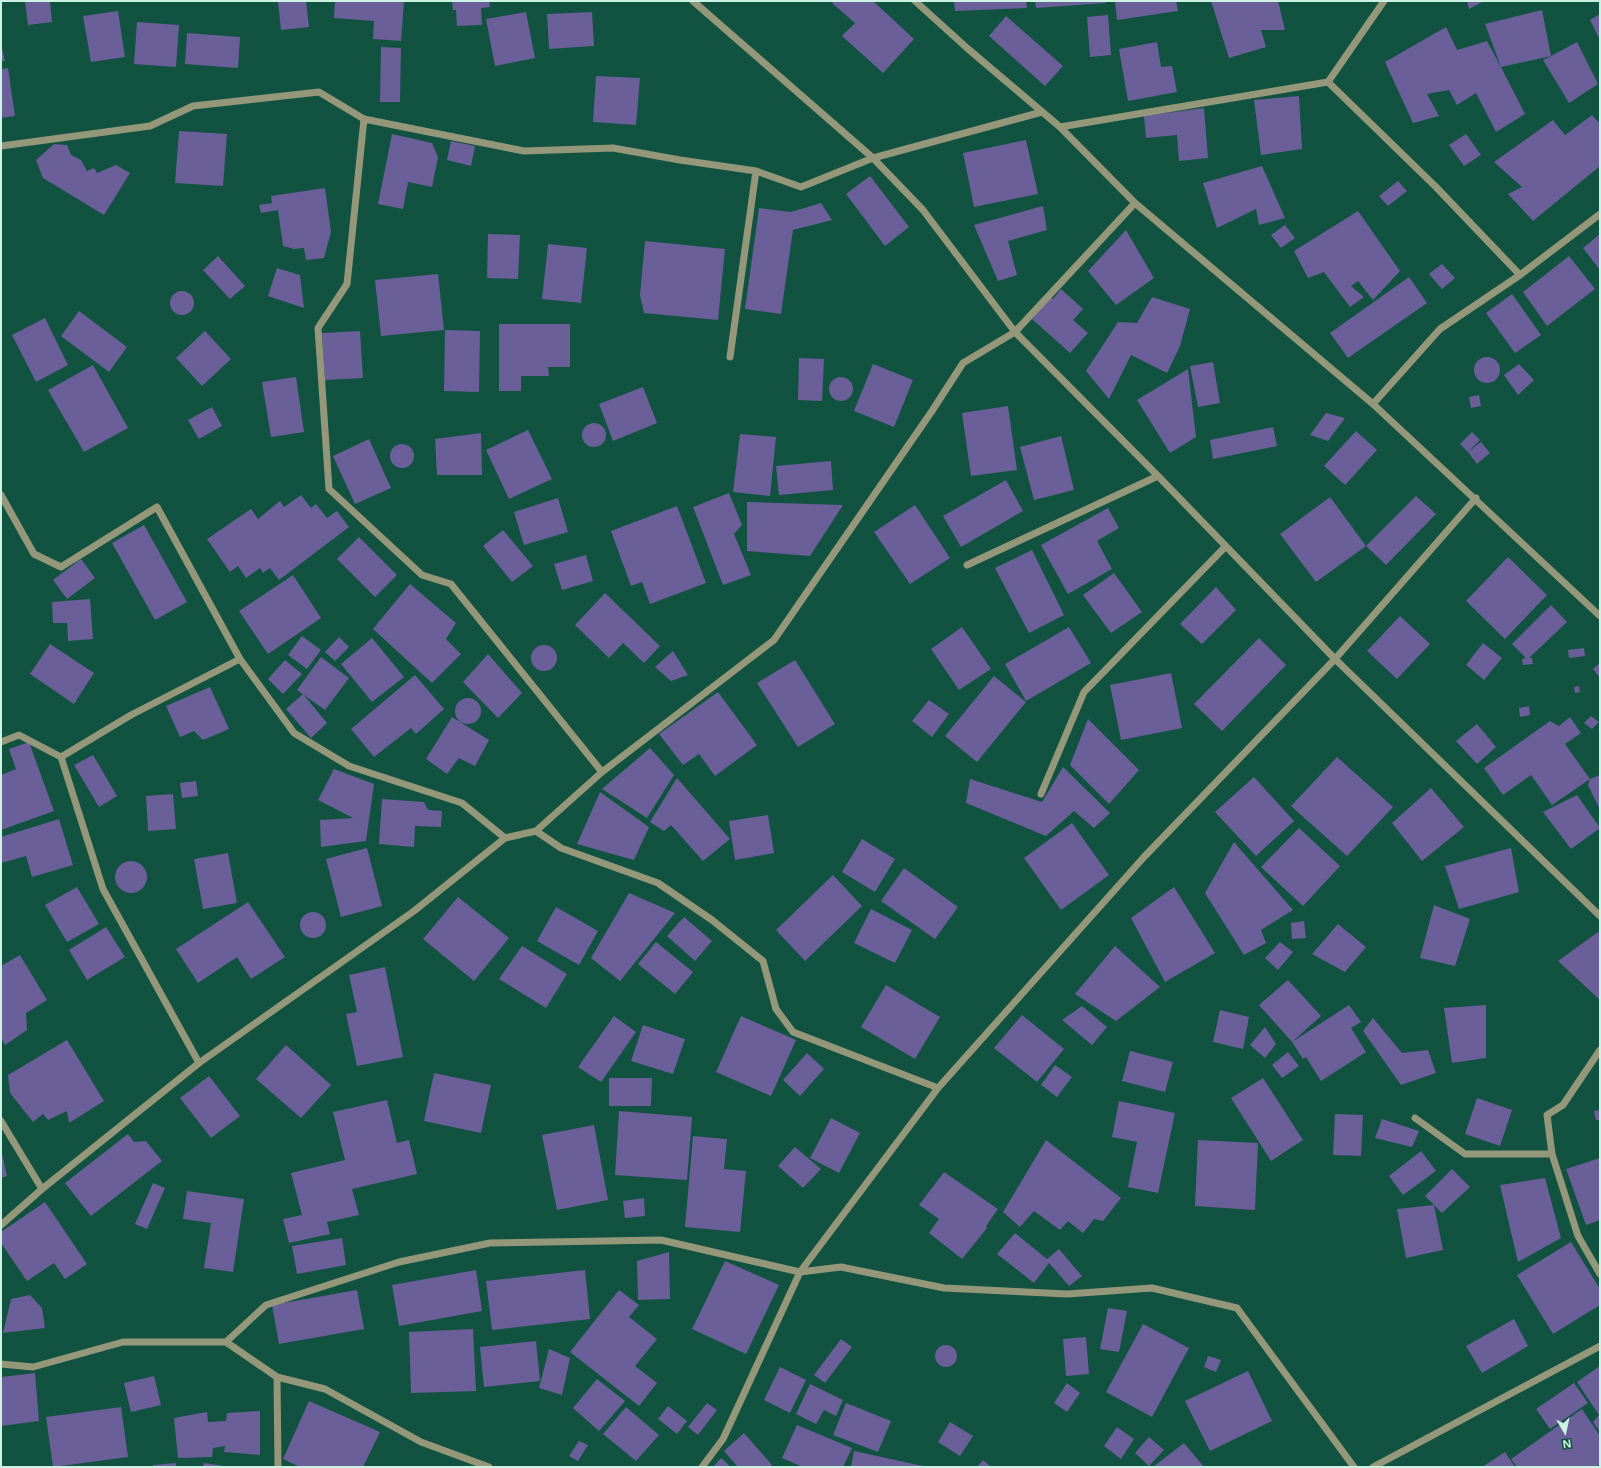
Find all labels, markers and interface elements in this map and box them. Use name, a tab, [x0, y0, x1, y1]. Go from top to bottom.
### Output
north arrow	[1545, 1412, 1585, 1452]
text: N	[1561, 1436, 1573, 1452]

